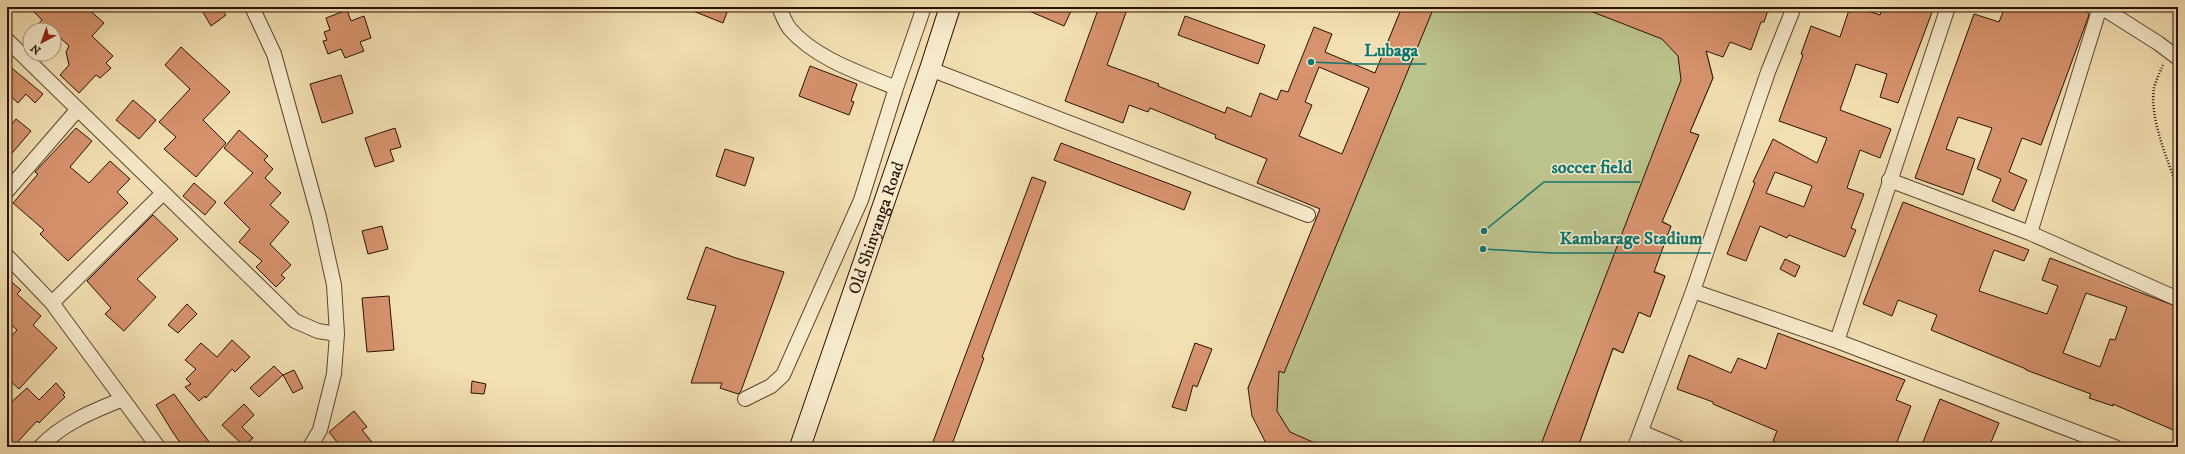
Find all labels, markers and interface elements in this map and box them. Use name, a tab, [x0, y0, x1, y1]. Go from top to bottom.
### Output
north arrow	[22, 22, 62, 62]
callout: Lubaga	[1356, 34, 1426, 64]
text: Lubaga	[1364, 40, 1418, 62]
text: N	[28, 41, 44, 57]
callout: soccer field	[1544, 152, 1640, 182]
text: soccer field	[1552, 157, 1633, 179]
street label: Old Shinyanga Road	[843, 158, 910, 297]
callout: Kambarage Stadium	[1552, 223, 1711, 253]
text: Kambarage Stadium	[1560, 228, 1703, 250]

